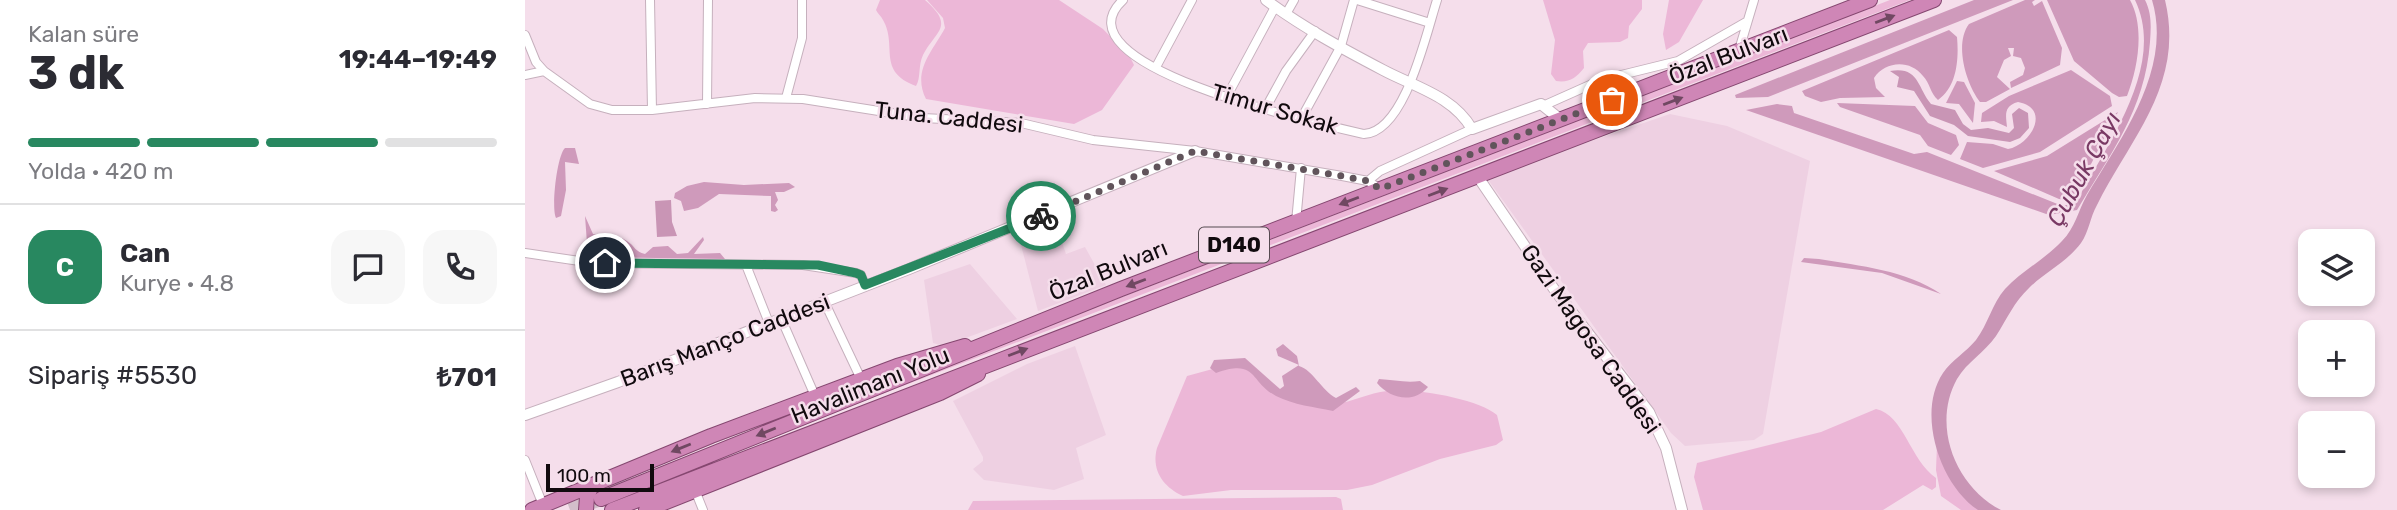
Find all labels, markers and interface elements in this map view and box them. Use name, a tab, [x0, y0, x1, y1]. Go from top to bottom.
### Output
one-way arrow	[1875, 13, 1896, 24]
street label: Özal Bulvarı	[1665, 19, 1791, 91]
text: Kalan süre	[28, 20, 139, 48]
text: 19:44–19:49	[339, 44, 497, 75]
text: 3 dk	[28, 46, 124, 101]
pin	[1582, 70, 1642, 130]
street label: Timur Sokak	[1208, 78, 1342, 141]
icon: bag	[1593, 81, 1631, 119]
street label: Tuna. Caddesi	[873, 95, 1025, 139]
one-way arrow	[1663, 96, 1684, 107]
water label: Çubuk Çayı	[2041, 107, 2127, 231]
text: Yolda · 420 m	[28, 157, 173, 185]
courier	[1006, 181, 1076, 251]
one-way arrow	[1428, 187, 1449, 198]
one-way arrow	[1338, 196, 1359, 207]
icon: bike	[1022, 197, 1060, 235]
road number: D140	[1199, 228, 1269, 262]
map controls	[2298, 229, 2375, 488]
button: layers	[2298, 229, 2375, 306]
button: chat	[331, 230, 405, 304]
button: phone	[423, 230, 497, 304]
pin	[575, 233, 635, 293]
street label: Özal Bulvarı	[1045, 234, 1171, 306]
text: Can	[120, 238, 170, 269]
street label: Gazi Magosa Caddesi	[1515, 239, 1667, 439]
icon: home	[586, 244, 624, 282]
text: C	[56, 252, 74, 283]
text: Kurye · 4.8	[120, 269, 234, 297]
one-way arrow	[1126, 277, 1147, 288]
street label: Barış Manço Caddesi	[616, 287, 834, 393]
button: +	[2298, 320, 2375, 397]
street label: Havalimanı Yolu	[787, 341, 953, 429]
one-way arrow	[1008, 346, 1029, 357]
text: Sipariş #5530	[28, 360, 197, 391]
text: ₺701	[437, 362, 497, 393]
button: −	[2298, 411, 2375, 488]
one-way arrow	[756, 427, 777, 438]
one-way arrow	[671, 443, 692, 454]
scale bar	[546, 461, 655, 493]
text: 100 m	[557, 464, 611, 487]

